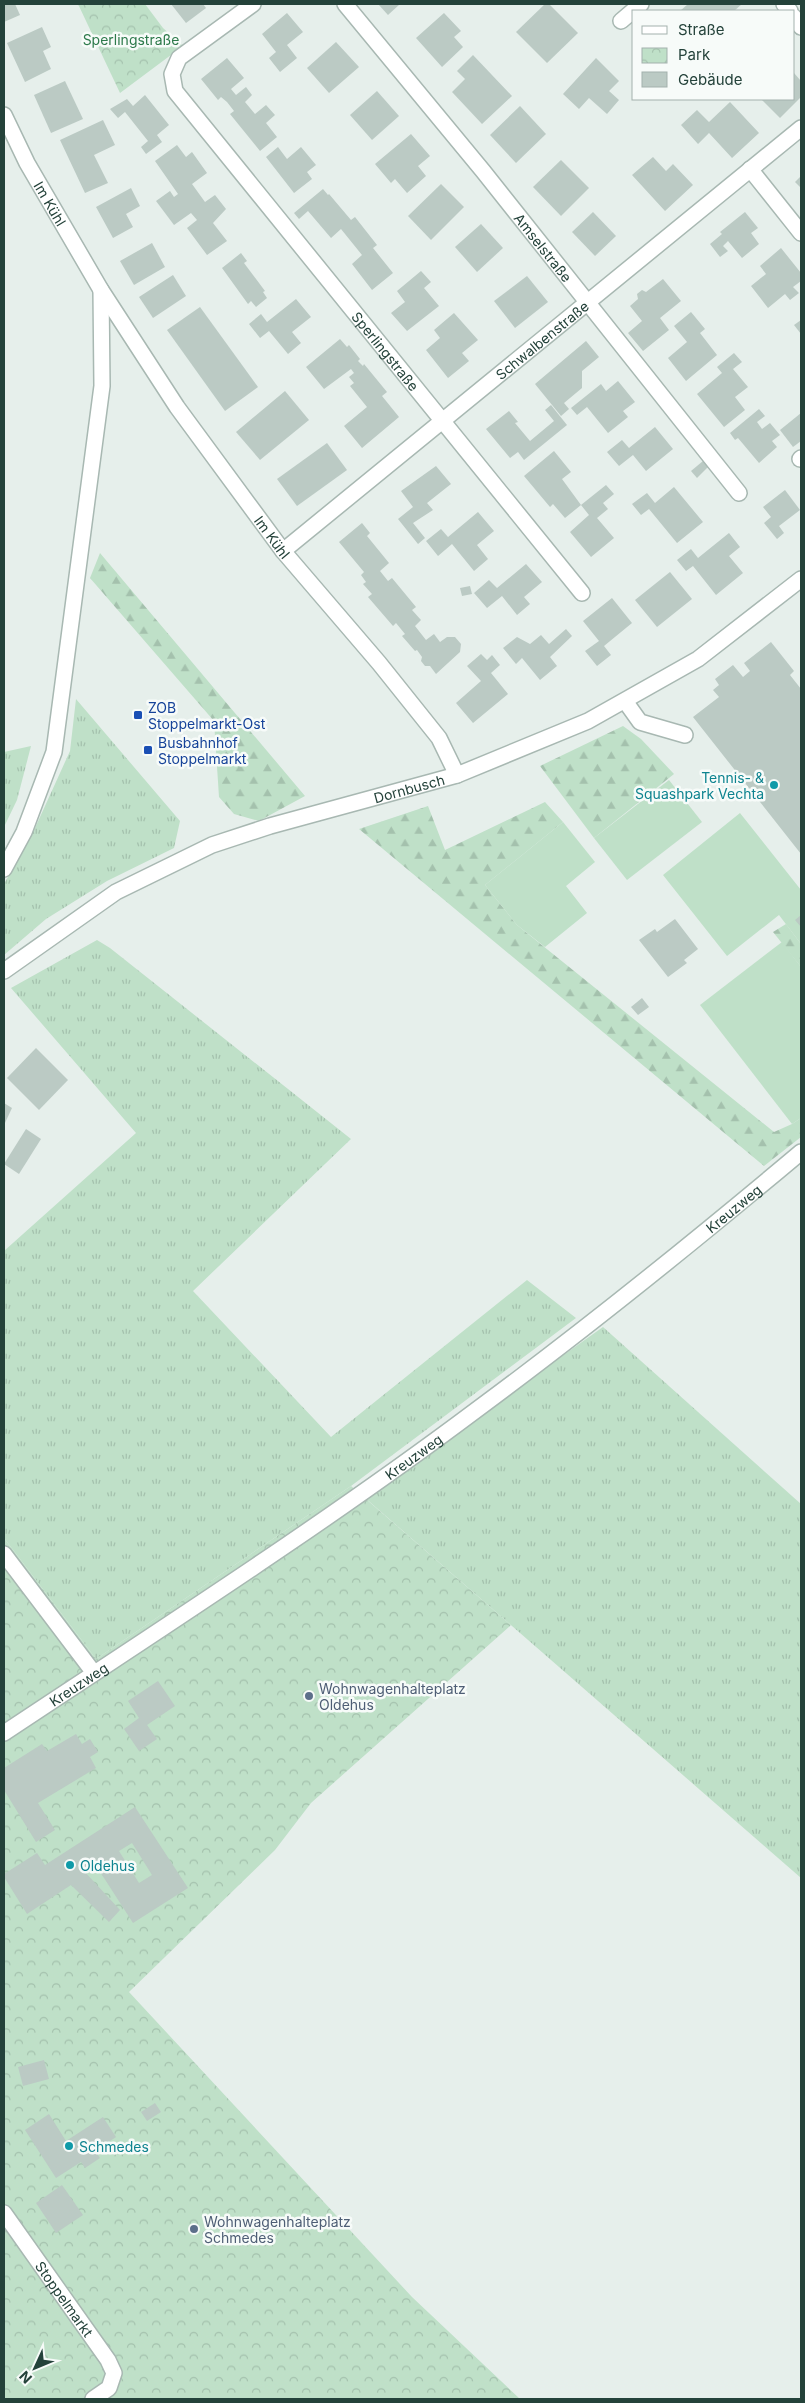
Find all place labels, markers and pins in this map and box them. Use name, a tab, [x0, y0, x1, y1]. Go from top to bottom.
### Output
place label: ZOB Stoppelmarkt-Ost	[148, 699, 266, 732]
marker: ZOB Stoppelmarkt-Ost	[132, 709, 144, 721]
place label: Busbahnhof Stoppelmarkt	[158, 734, 247, 767]
marker: Busbahnhof Stoppelmarkt	[142, 744, 154, 756]
place label: Tennis- & Squashpark Vechta	[635, 769, 764, 802]
marker: Tennis- & Squashpark Vechta	[768, 779, 780, 791]
place label: Wohnwagenhalteplatz Oldehus	[319, 1680, 466, 1713]
marker: Wohnwagenhalteplatz Oldehus	[303, 1690, 315, 1702]
place label: Oldehus	[80, 1857, 135, 1874]
marker: Oldehus	[64, 1859, 76, 1871]
place label: Schmedes	[79, 2138, 149, 2155]
marker: Schmedes	[63, 2140, 75, 2152]
place label: Wohnwagenhalteplatz Schmedes	[204, 2213, 351, 2246]
marker: Wohnwagenhalteplatz Schmedes	[188, 2223, 200, 2235]

